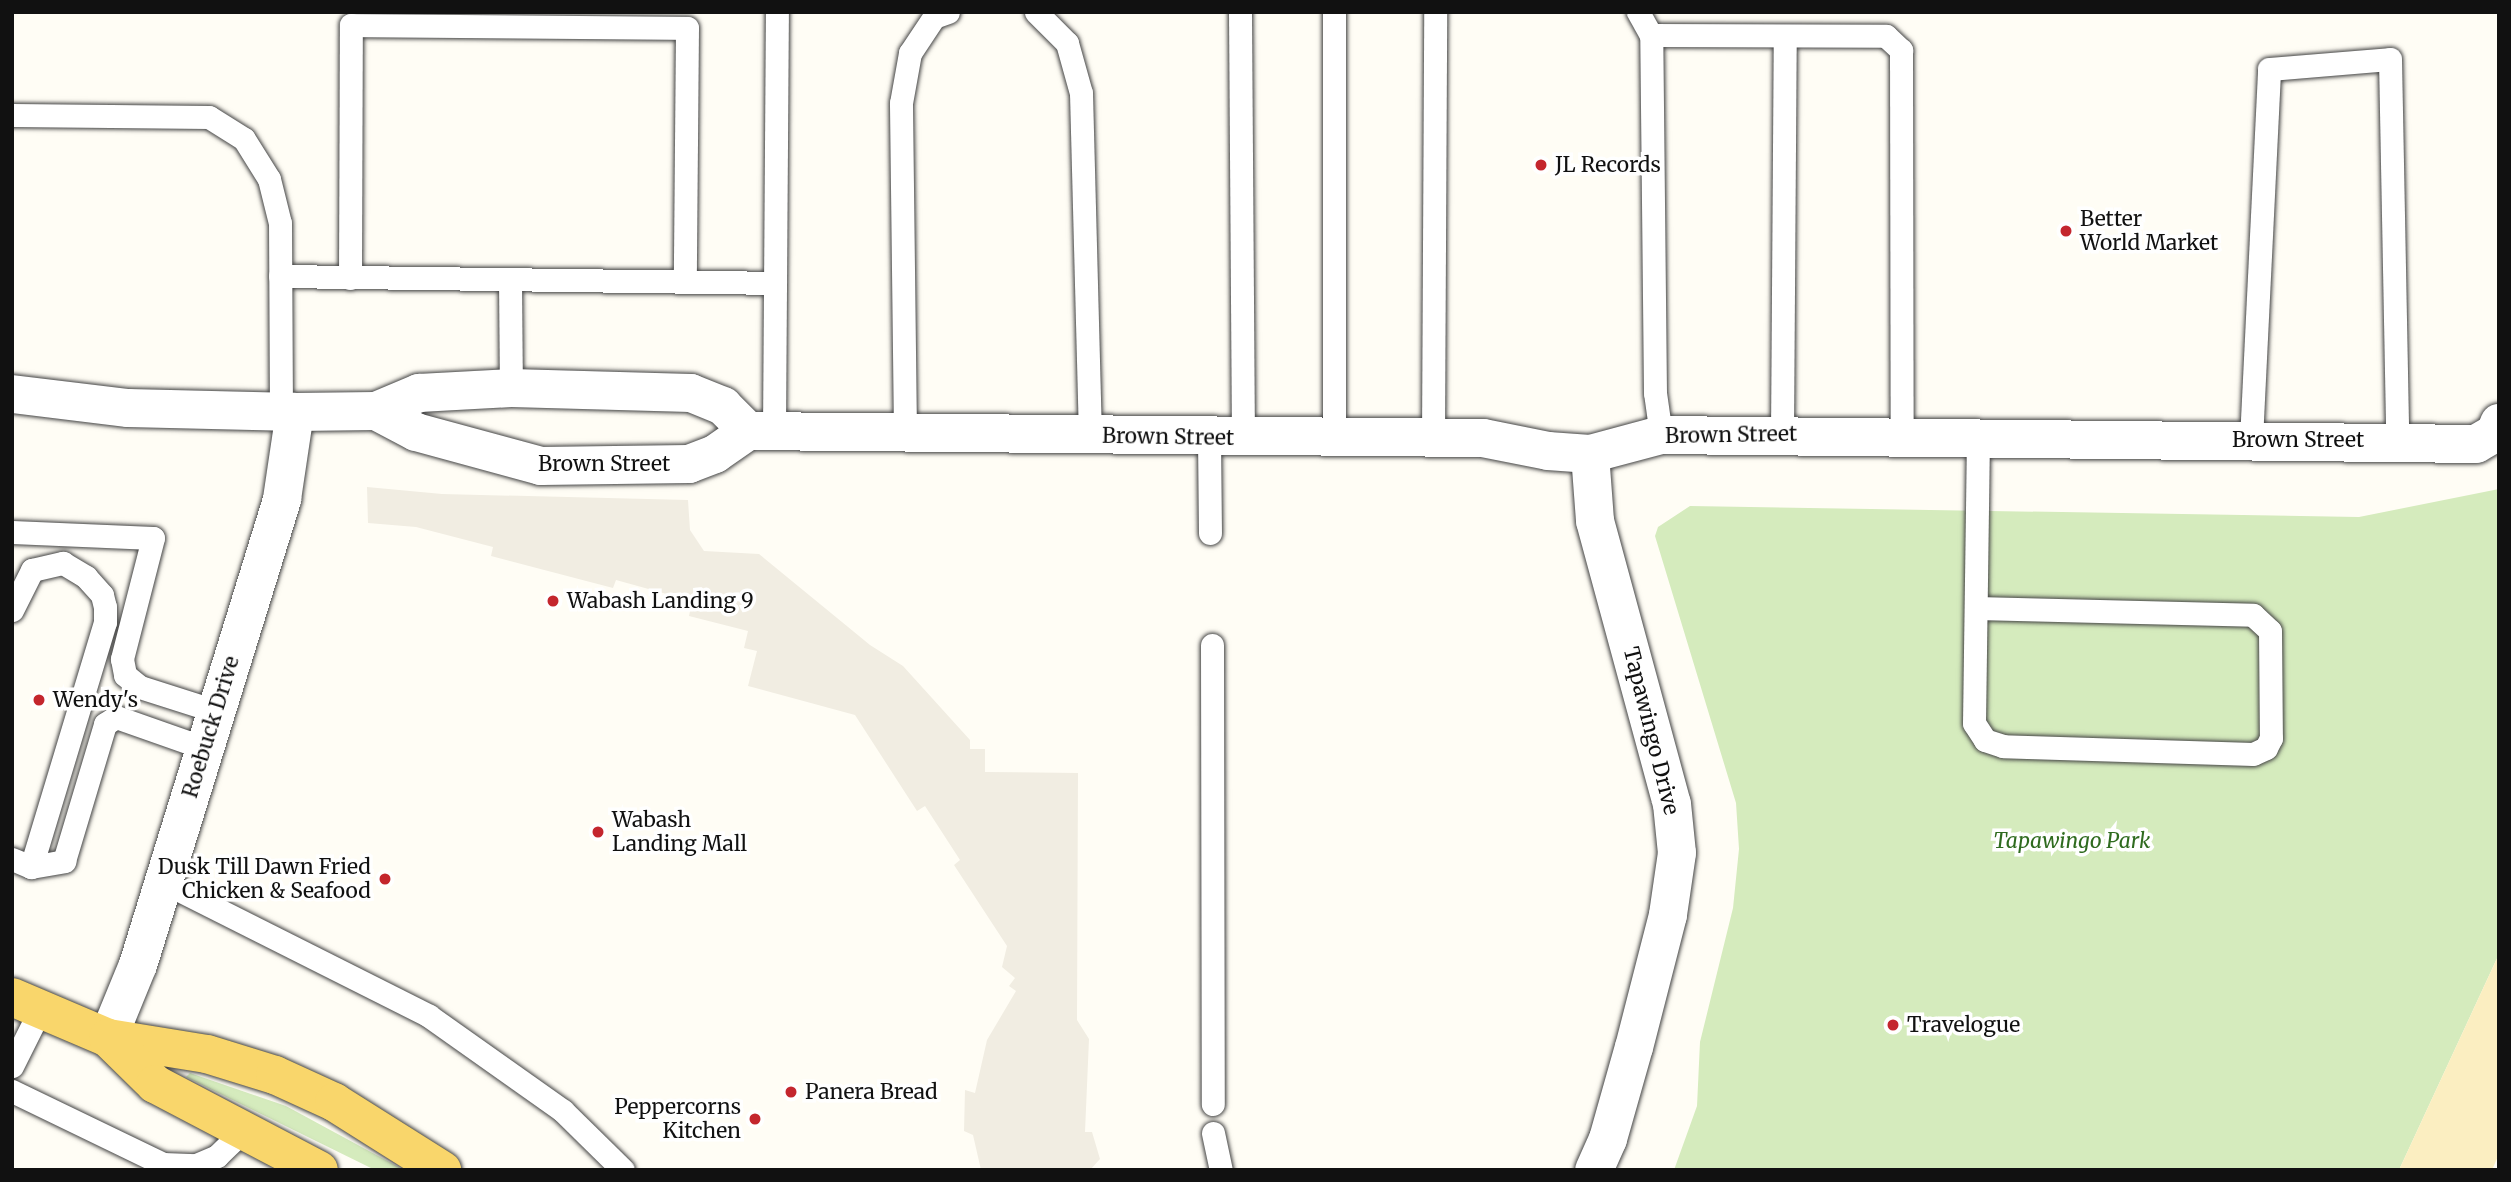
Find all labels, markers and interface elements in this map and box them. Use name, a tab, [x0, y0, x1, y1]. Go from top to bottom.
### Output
place label: JL Records	[1555, 152, 1661, 178]
marker: JL Records	[1533, 157, 1549, 173]
place label: Better World Market	[2080, 206, 2218, 256]
marker: Better World Market	[2058, 223, 2074, 239]
street label: Brown Street	[1665, 421, 1797, 449]
street label: Brown Street	[1102, 423, 1234, 451]
street label: Brown Street	[2232, 427, 2364, 453]
street label: Brown Street	[538, 451, 670, 477]
place label: Wabash Landing 9	[567, 588, 754, 614]
marker: Wabash Landing 9	[545, 593, 561, 609]
street label: Tapawingo Drive	[1618, 644, 1684, 818]
street label: Roebuck Drive	[177, 653, 245, 801]
place label: Wendy's	[53, 687, 138, 713]
marker: Wendy's	[31, 692, 47, 708]
place label: Wabash Landing Mall	[612, 807, 747, 857]
marker: Wabash Landing Mall	[590, 824, 606, 840]
park label: Tapawingo Park	[1994, 828, 2150, 854]
place label: Dusk Till Dawn Fried Chicken & Seafood	[158, 854, 371, 904]
marker: Dusk Till Dawn Fried Chicken & Seafood	[377, 871, 393, 887]
place label: Travelogue	[1907, 1012, 2020, 1038]
marker: Travelogue	[1885, 1017, 1901, 1033]
place label: Panera Bread	[805, 1079, 938, 1105]
marker: Panera Bread	[783, 1084, 799, 1100]
place label: Peppercorns Kitchen	[614, 1094, 741, 1144]
marker: Peppercorns Kitchen	[747, 1111, 763, 1127]

